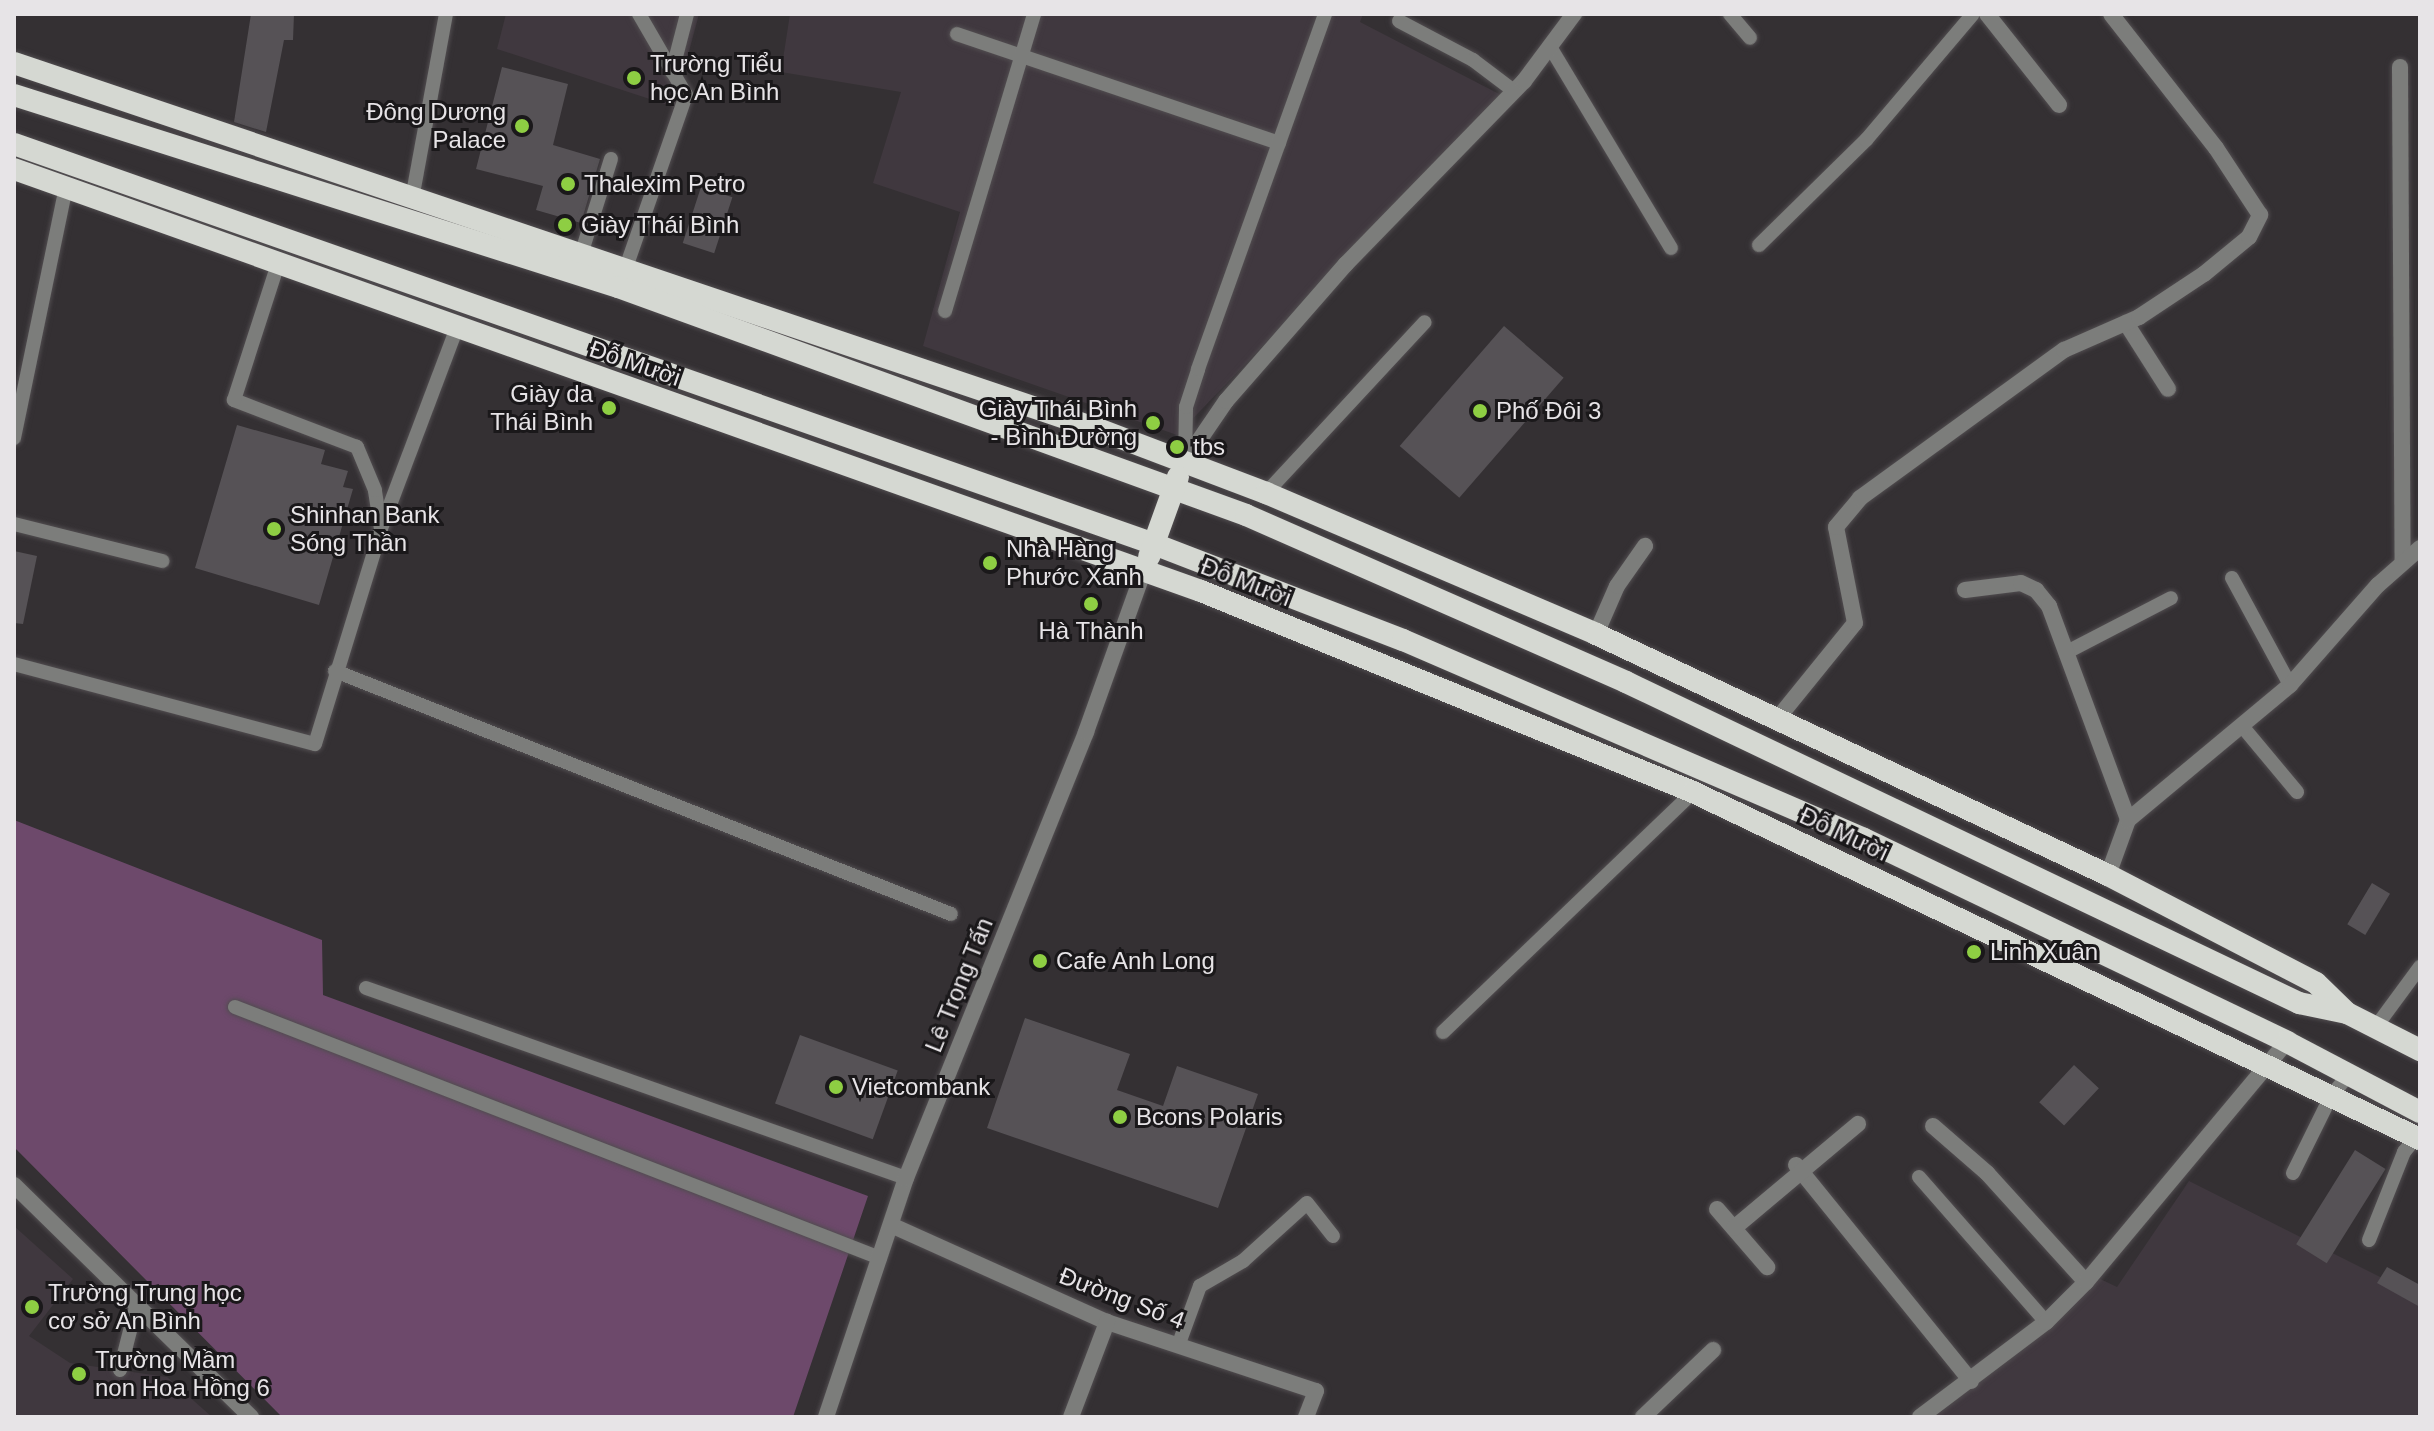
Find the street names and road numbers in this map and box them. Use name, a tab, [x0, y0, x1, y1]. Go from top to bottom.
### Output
street label: Đỗ Mười	[586, 334, 684, 392]
street label: Đỗ Mười	[1197, 552, 1295, 612]
street label: Đỗ Mười	[1795, 801, 1893, 867]
street label: Lê Trọng Tấn	[919, 913, 999, 1057]
street label: Đường Số 4	[1055, 1261, 1189, 1335]

